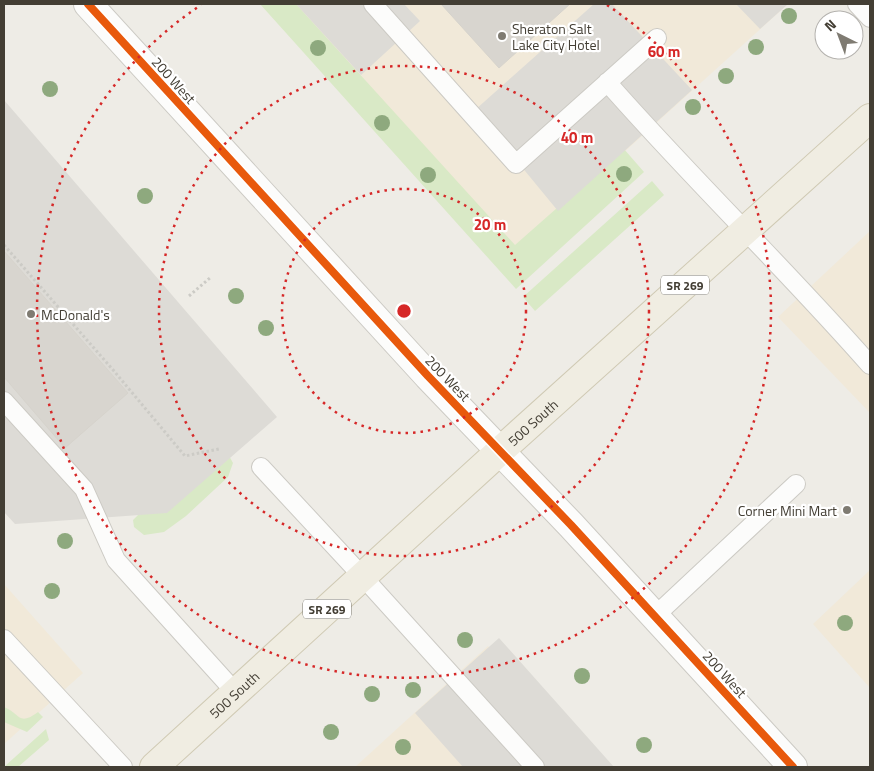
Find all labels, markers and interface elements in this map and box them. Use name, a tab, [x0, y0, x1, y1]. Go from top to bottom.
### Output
north arrow	[814, 10, 864, 60]
text: N	[819, 14, 841, 36]
place label: Sheraton Salt Lake City Hotel	[512, 18, 600, 55]
marker: Sheraton Salt Lake City Hotel	[496, 30, 508, 42]
text: 60 m	[648, 40, 680, 63]
street label: 200 West	[147, 52, 201, 108]
text: 40 m	[561, 126, 593, 149]
text: 20 m	[474, 213, 506, 236]
road number: SR 269	[661, 276, 709, 294]
centre of rings	[395, 302, 413, 320]
place label: McDonald's	[41, 304, 110, 325]
marker: McDonald's	[25, 308, 37, 320]
street label: 200 West	[421, 350, 475, 406]
street label: 500 South	[502, 394, 562, 450]
place label: Corner Mini Mart	[738, 500, 837, 521]
marker: Corner Mini Mart	[841, 504, 853, 516]
road number: SR 269	[303, 600, 351, 618]
street label: 200 West	[698, 646, 752, 702]
street label: 500 South	[204, 666, 264, 723]

